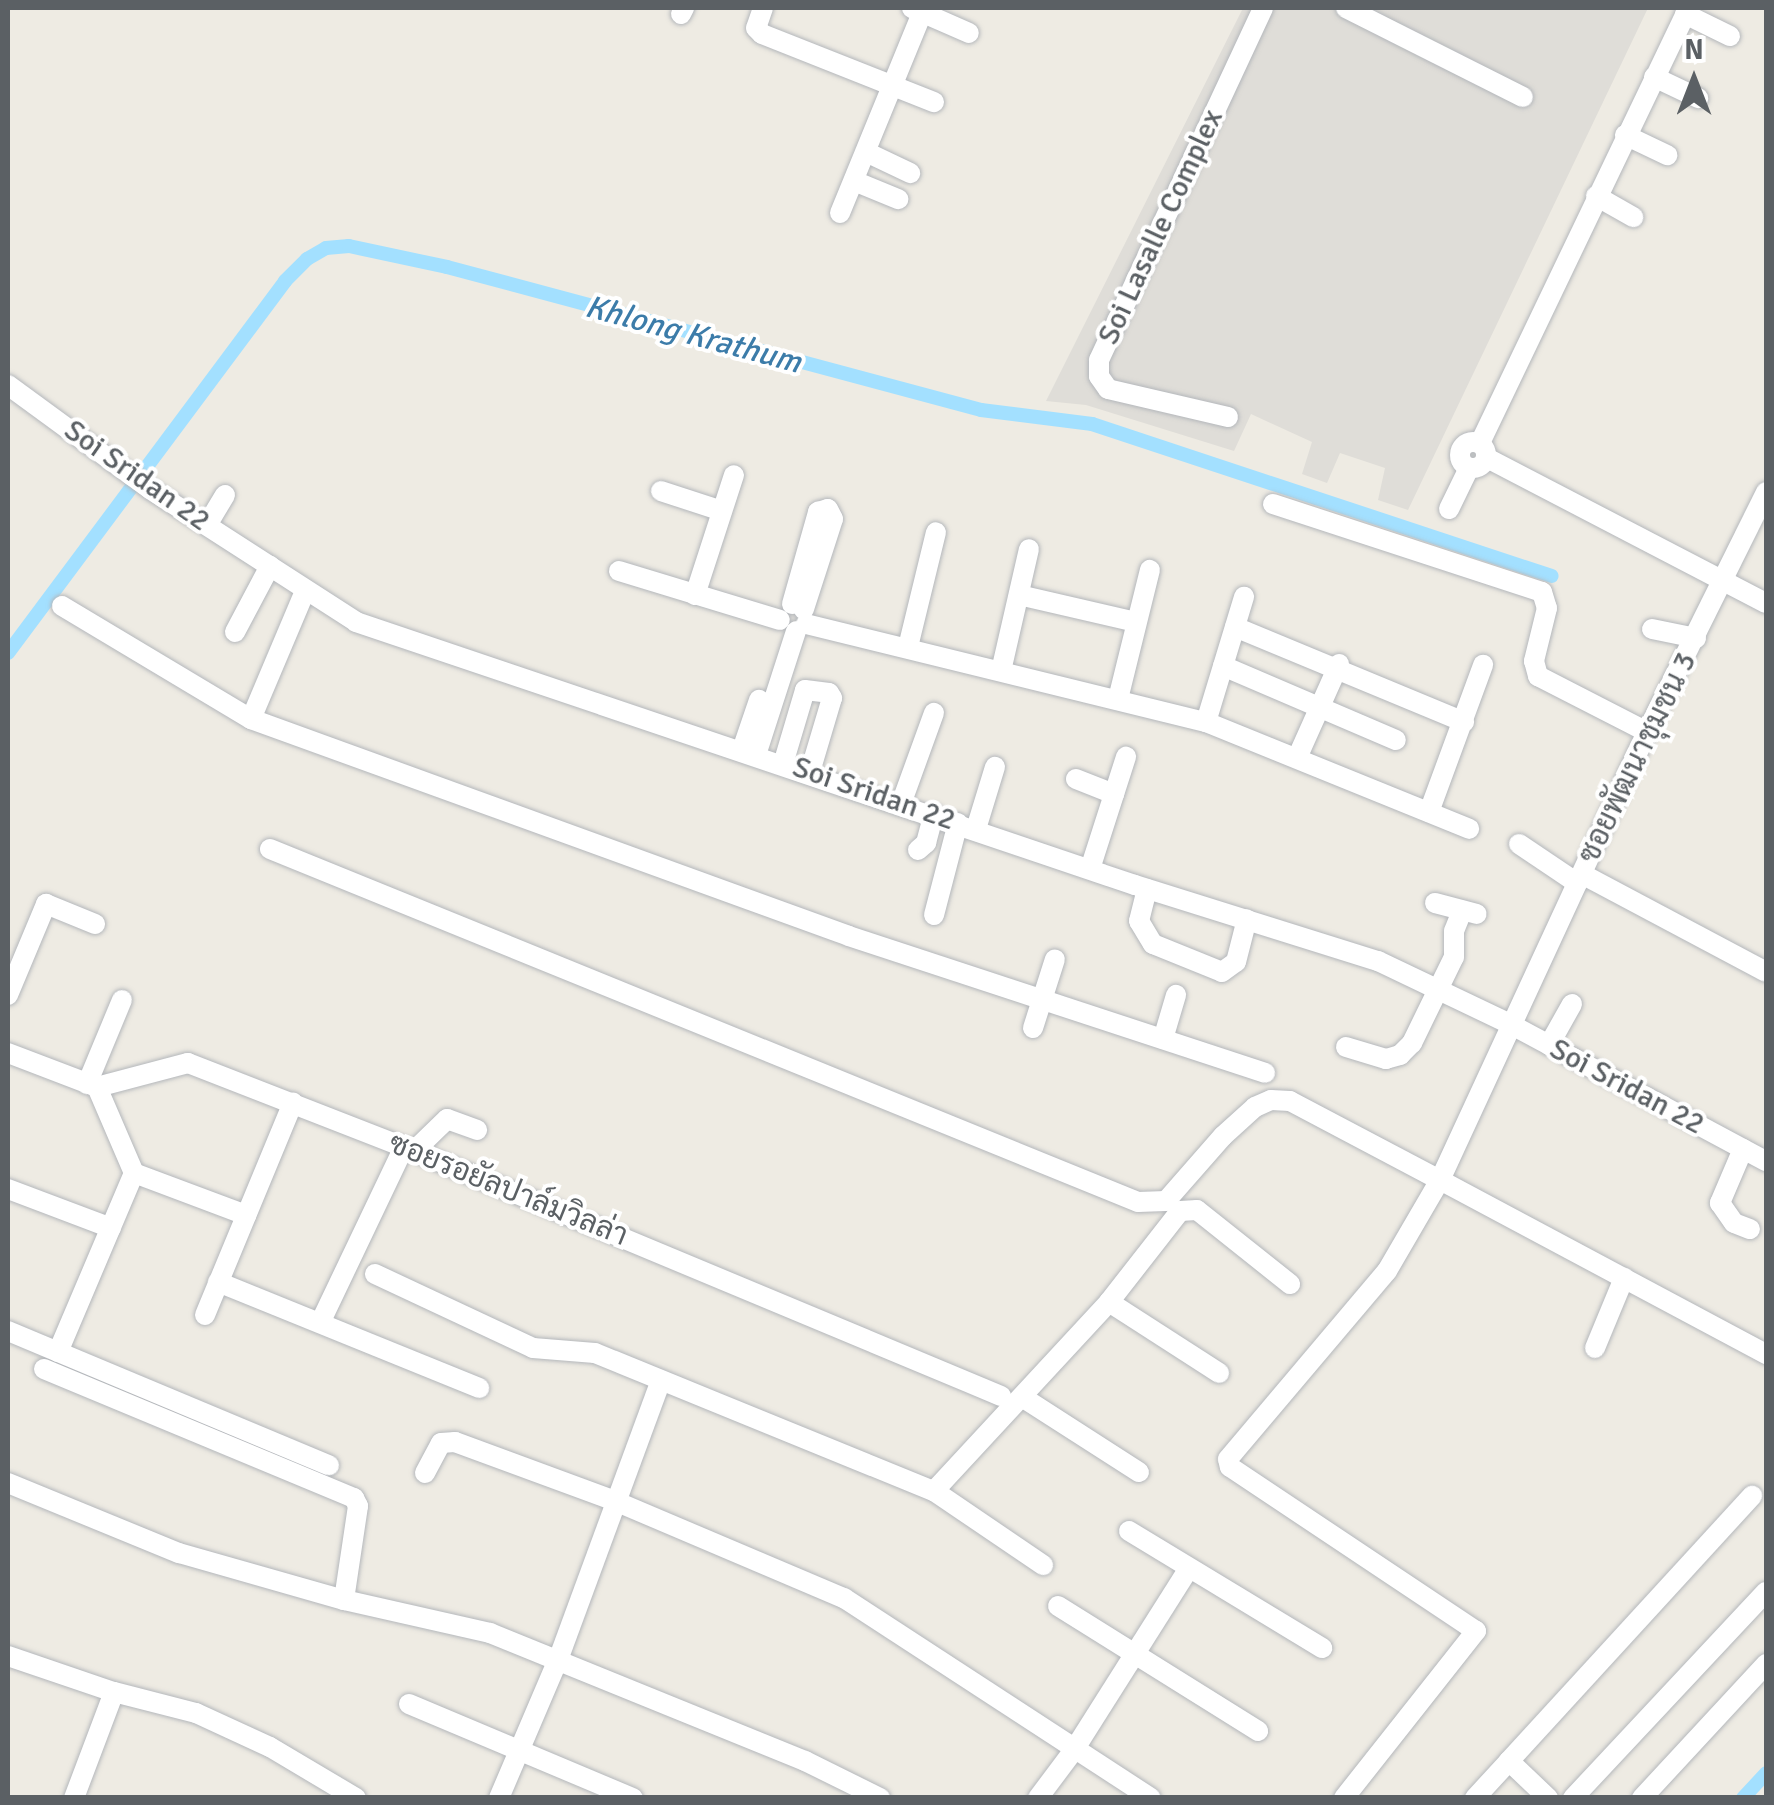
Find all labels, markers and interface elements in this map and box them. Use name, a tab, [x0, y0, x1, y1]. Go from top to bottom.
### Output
north arrow	[1644, 30, 1744, 130]
text: N	[1684, 33, 1704, 67]
street label: Soi Lasalle Complex	[1091, 104, 1231, 350]
water label: Khlong Krathum	[581, 288, 805, 382]
street label: Soi Sridan 22	[57, 413, 217, 539]
street label: ซอยพัฒนาชุมชน 3	[1571, 647, 1705, 869]
street label: Soi Sridan 22	[788, 749, 960, 839]
street label: Soi Sridan 22	[1544, 1031, 1710, 1143]
street label: ซอยรอยัลปาล์มวิลล่า	[383, 1126, 633, 1254]

